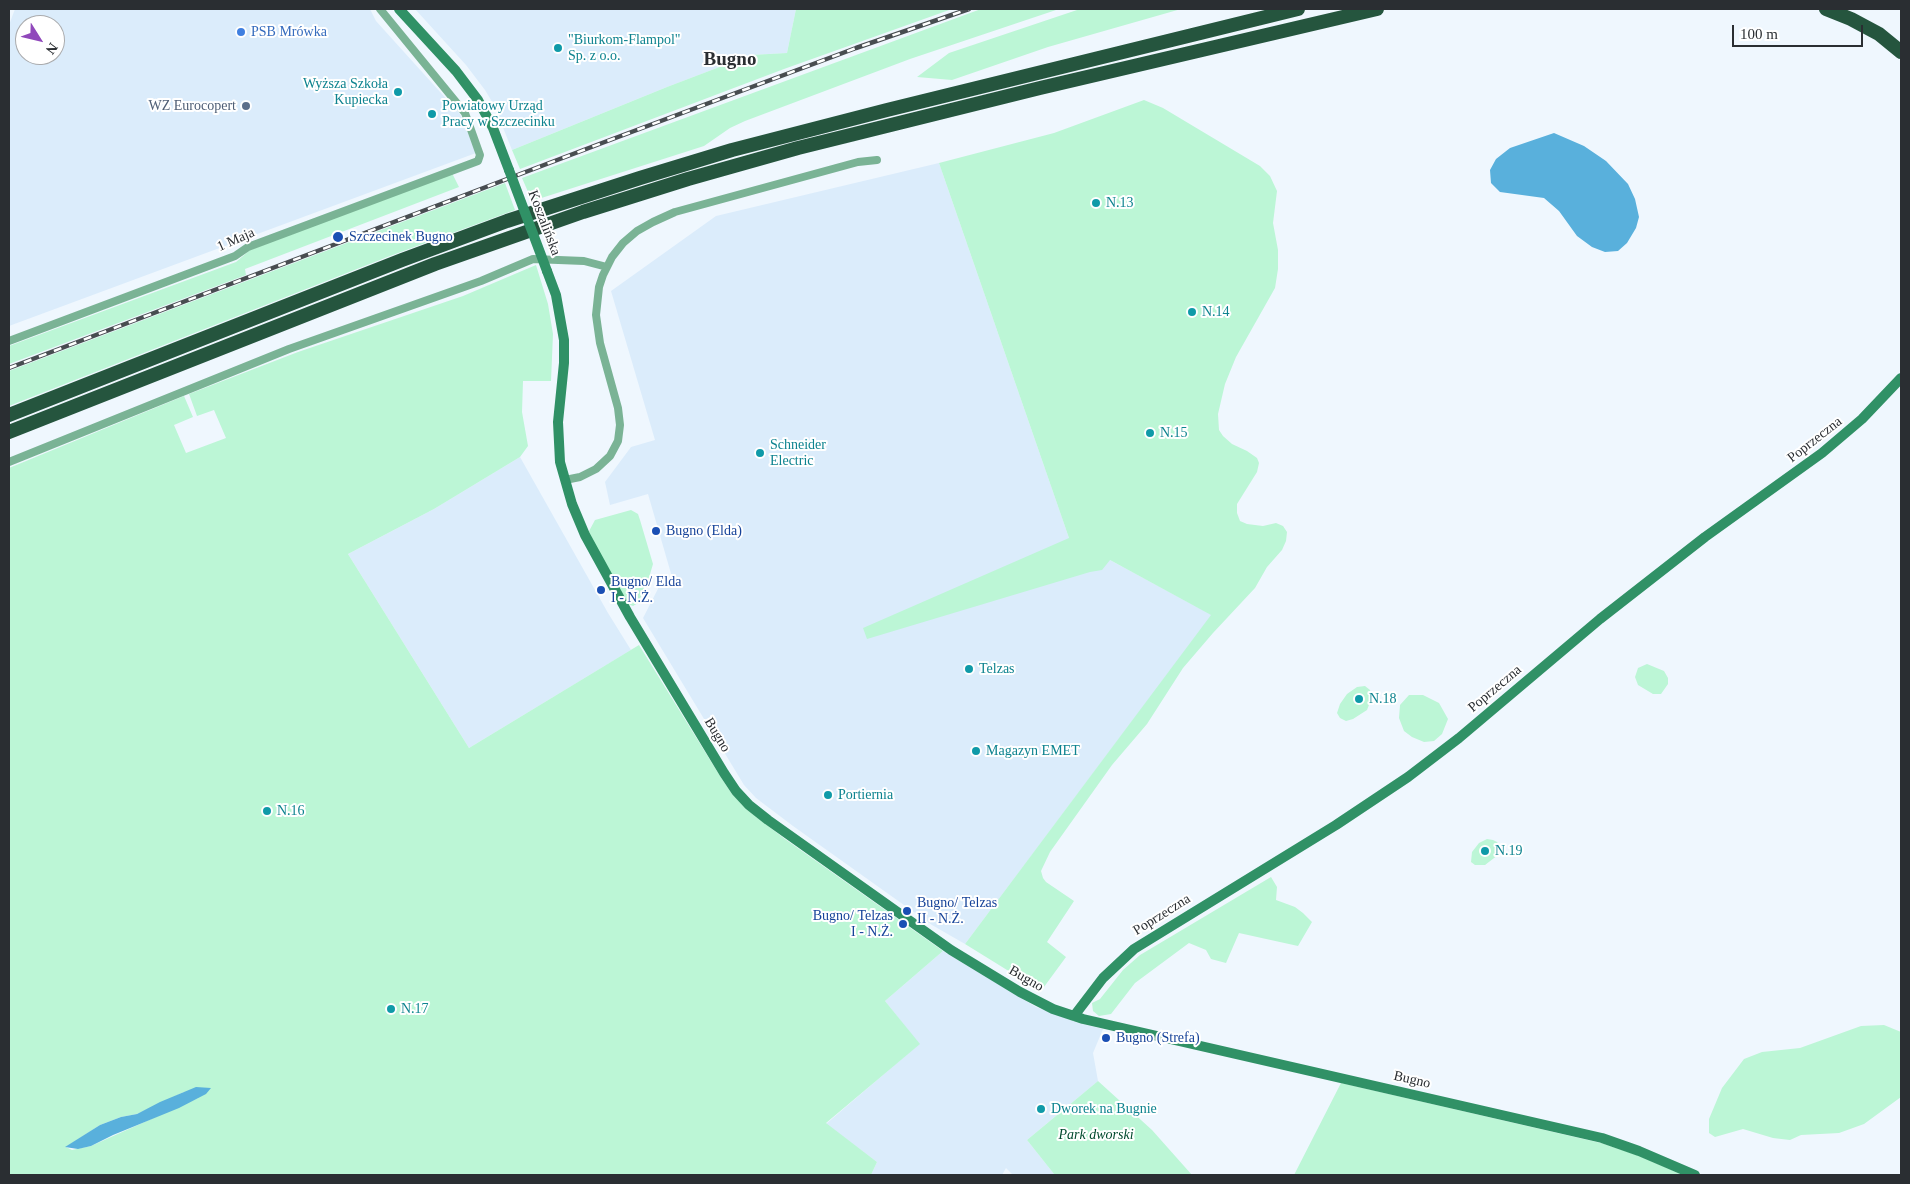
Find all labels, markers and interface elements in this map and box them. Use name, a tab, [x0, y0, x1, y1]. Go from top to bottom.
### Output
north arrow	[15, 15, 65, 65]
scale bar	[1735, 15, 1866, 47]
place label: PSB Mrówka	[251, 24, 327, 40]
marker: PSB Mrówka	[235, 26, 247, 38]
text: 100 m	[1740, 26, 1778, 42]
place label: "Biurkom-Flampol" Sp. z o.o.	[568, 32, 681, 64]
text: N	[43, 40, 61, 57]
marker: "Biurkom-Flampol" Sp. z o.o.	[552, 42, 564, 54]
district label: Bugno	[704, 49, 756, 71]
place label: Wyższa Szkoła Kupiecka	[303, 76, 388, 108]
marker: Wyższa Szkoła Kupiecka	[392, 86, 404, 98]
place label: WZ Eurocopert	[149, 98, 236, 114]
place label: Powiatowy Urząd Pracy w Szczecinku	[442, 98, 555, 130]
marker: WZ Eurocopert	[240, 100, 252, 112]
marker: Powiatowy Urząd Pracy w Szczecinku	[426, 108, 438, 120]
street label: Koszalińska	[524, 188, 564, 258]
place label: N.13	[1106, 195, 1134, 211]
marker: N.13	[1090, 197, 1102, 209]
street label: 1 Maja	[215, 224, 257, 256]
place label: Szczecinek Bugno	[349, 229, 453, 245]
marker: Szczecinek Bugno	[331, 230, 345, 244]
place label: N.14	[1202, 304, 1230, 320]
marker: N.14	[1186, 306, 1198, 318]
street label: Poprzeczna	[1784, 414, 1846, 466]
place label: N.15	[1160, 425, 1188, 441]
marker: N.15	[1144, 427, 1156, 439]
place label: Schneider Electric	[770, 437, 826, 470]
marker: Schneider Electric	[754, 447, 766, 459]
place label: Bugno (Elda)	[666, 523, 742, 539]
marker: Bugno (Elda)	[650, 525, 662, 537]
place label: Bugno/ Elda I - N.Ż.	[611, 574, 681, 606]
marker: Bugno/ Elda I - N.Ż.	[595, 584, 607, 596]
place label: Telzas	[979, 661, 1015, 677]
street label: Poprzeczna	[1465, 662, 1525, 716]
marker: Telzas	[963, 663, 975, 675]
place label: N.18	[1369, 691, 1397, 707]
marker: N.18	[1353, 693, 1365, 705]
street label: Bugno	[700, 715, 734, 755]
place label: Magazyn EMET	[986, 743, 1080, 759]
marker: Magazyn EMET	[970, 745, 982, 757]
place label: Portiernia	[838, 787, 893, 803]
marker: Portiernia	[822, 789, 834, 801]
place label: N.16	[277, 803, 305, 819]
marker: N.16	[261, 805, 273, 817]
place label: N.19	[1495, 843, 1523, 859]
marker: N.19	[1479, 845, 1491, 857]
street label: Poprzeczna	[1130, 891, 1194, 939]
place label: Bugno/ Telzas II - N.Ż.	[917, 895, 997, 928]
marker: Bugno/ Telzas II - N.Ż.	[901, 905, 913, 917]
place label: Bugno/ Telzas I - N.Ż.	[813, 908, 893, 940]
marker: Bugno/ Telzas I - N.Ż.	[897, 918, 909, 930]
street label: Bugno	[1006, 962, 1046, 996]
place label: N.17	[401, 1001, 429, 1017]
marker: N.17	[385, 1003, 397, 1015]
place label: Bugno (Strefa)	[1116, 1030, 1200, 1046]
marker: Bugno (Strefa)	[1100, 1032, 1112, 1044]
street label: Bugno	[1392, 1068, 1432, 1092]
place label: Dworek na Bugnie	[1051, 1101, 1157, 1117]
marker: Dworek na Bugnie	[1035, 1103, 1047, 1115]
park label: Park dworski	[1058, 1127, 1134, 1143]

